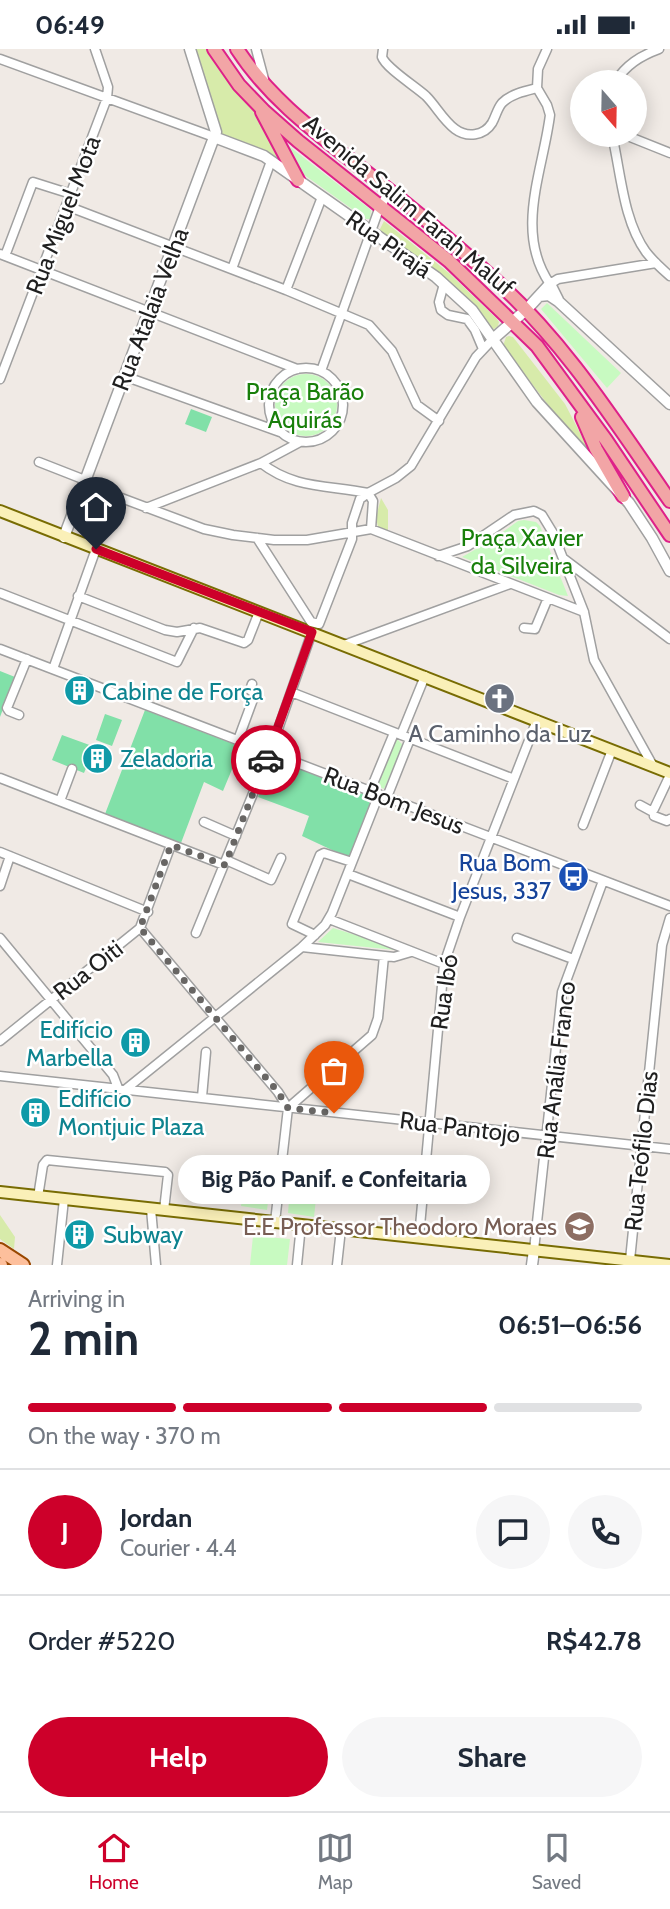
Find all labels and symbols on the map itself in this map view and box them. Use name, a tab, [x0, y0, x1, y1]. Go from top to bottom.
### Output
north arrow	[570, 70, 648, 147]
street label: Avenida Salim Farah Maluf	[298, 108, 520, 302]
street label: Rua Miguel Mota	[19, 131, 107, 299]
street label: Rua Pirajá	[341, 204, 438, 284]
street label: Rua Atalaia Velha	[106, 223, 195, 395]
park label: Praça Barão Aquirás	[246, 377, 364, 434]
pin	[66, 477, 126, 549]
park label: Praça Xavier da Silveira	[461, 523, 584, 580]
building icon: Cabine de Força	[62, 674, 96, 708]
place label: Cabine de Força	[102, 677, 264, 706]
church icon: A Caminho da Luz	[483, 682, 517, 716]
place label: A Caminho da Luz	[408, 719, 592, 748]
courier	[231, 725, 301, 795]
building icon: Zeladoria	[80, 741, 114, 775]
place label: Zeladoria	[120, 744, 213, 773]
street label: Rua Bom Jesus	[320, 760, 468, 840]
place label: Rua Bom Jesus, 337	[451, 848, 551, 905]
bus stop icon: Rua Bom Jesus, 337	[557, 859, 591, 893]
street label: Rua Oiti	[47, 934, 129, 1006]
street label: Rua Ibó	[424, 952, 464, 1032]
street label: Rua Anália Franco	[531, 979, 581, 1161]
place label: Edifício Marbella	[26, 1015, 113, 1072]
building icon: Edifício Marbella	[119, 1026, 153, 1060]
pin	[304, 1041, 364, 1113]
street label: Rua Teófilo Dias	[618, 1069, 664, 1233]
place label: Edifício Montjuic Plaza	[58, 1084, 205, 1141]
building icon: Edifício Montjuic Plaza	[18, 1095, 52, 1129]
street label: Rua Pantojo	[398, 1105, 522, 1149]
callout: Big Pão Panif. e Confeitaria	[178, 1155, 490, 1204]
school or university icon: E.E Professor Theodoro Moraes	[563, 1209, 597, 1243]
place label: E.E Professor Theodoro Moraes	[243, 1212, 557, 1241]
building icon: Subway	[63, 1217, 97, 1251]
place label: Subway	[103, 1220, 183, 1249]

